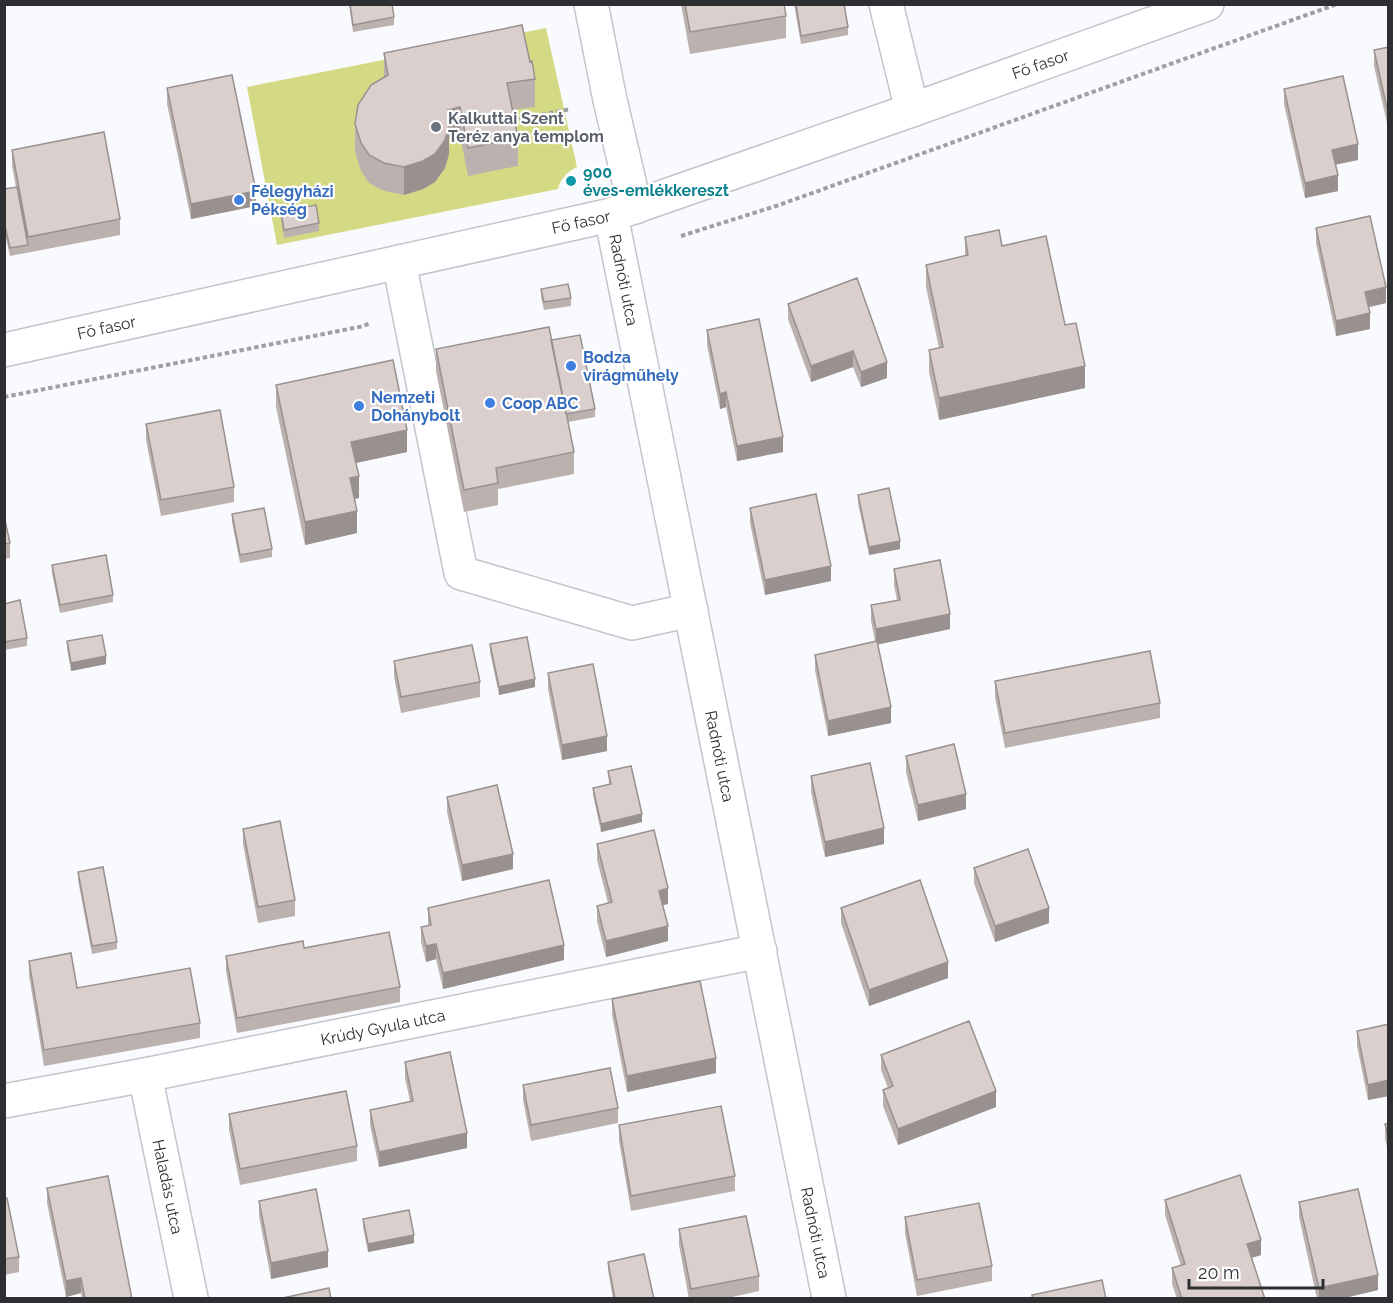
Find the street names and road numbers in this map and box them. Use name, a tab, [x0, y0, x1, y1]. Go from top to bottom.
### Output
street label: Fő fasor	[1009, 45, 1072, 83]
street label: Fő fasor	[550, 206, 612, 237]
street label: Radnóti utca	[606, 232, 643, 327]
street label: Fő fasor	[75, 311, 138, 343]
street label: Radnóti utca	[701, 709, 738, 804]
street label: Krúdy Gyula utca	[319, 1005, 447, 1049]
street label: Haladás utca	[149, 1138, 187, 1236]
street label: Radnóti utca	[797, 1185, 834, 1280]

